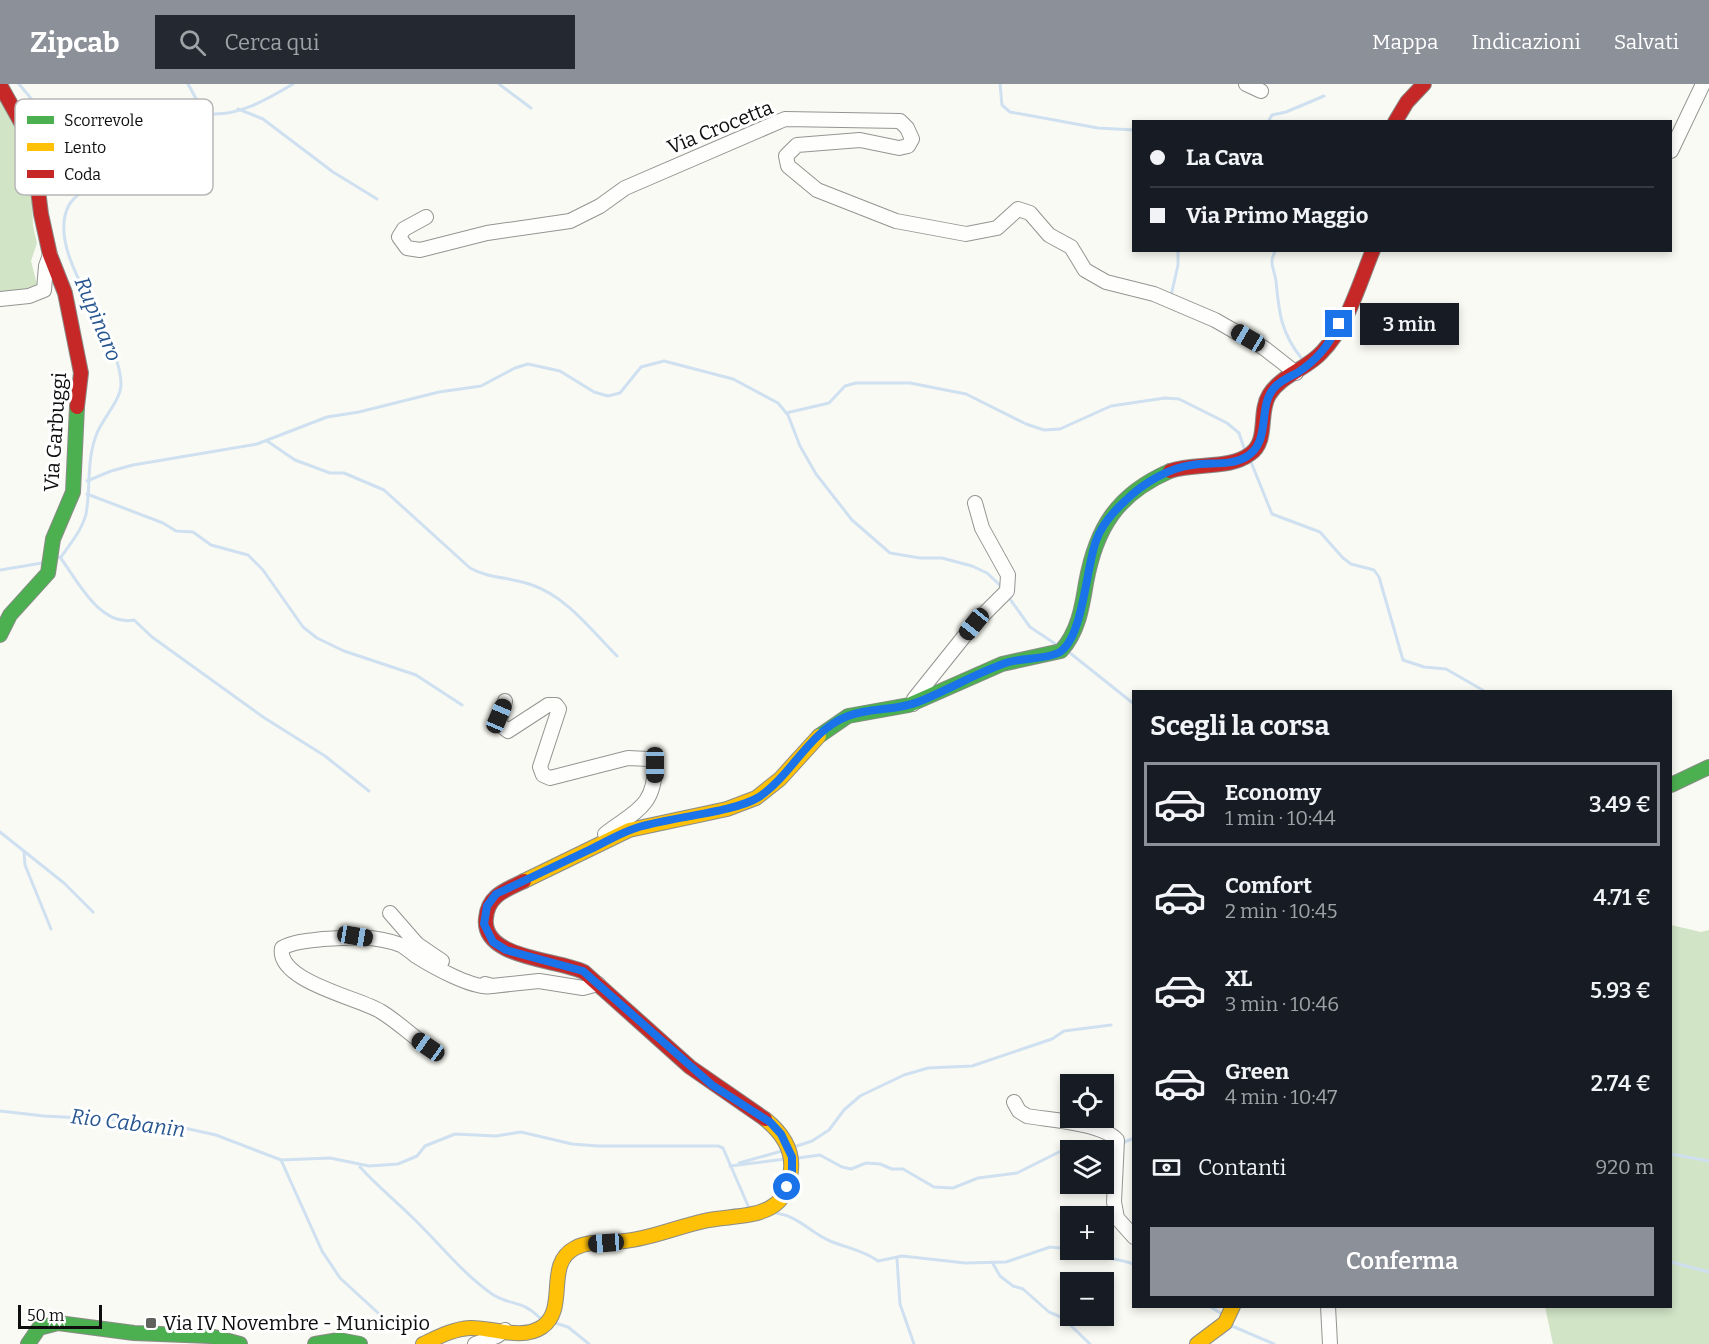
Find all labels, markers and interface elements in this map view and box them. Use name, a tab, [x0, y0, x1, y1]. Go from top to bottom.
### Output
search box	[155, 15, 575, 69]
text: Zipcab	[30, 26, 119, 59]
icon: search	[176, 26, 209, 59]
text: Cerca qui	[224, 29, 319, 56]
text: Mappa	[1372, 29, 1438, 55]
text: Indicazioni	[1471, 29, 1581, 55]
text: Salvati	[1614, 29, 1679, 55]
street label: Via Crocetta	[664, 95, 776, 159]
legend	[15, 99, 213, 195]
text: Scorrevole	[64, 111, 143, 130]
text: Lento	[64, 138, 106, 157]
text: La Cava	[1186, 144, 1264, 171]
text: Coda	[64, 165, 101, 184]
text: Via Primo Maggio	[1186, 202, 1368, 229]
water label: Rupinaro	[69, 273, 127, 365]
callout: 3 min	[1360, 303, 1459, 345]
route end	[1325, 310, 1352, 337]
text: 3 min	[1383, 312, 1436, 336]
car	[1228, 321, 1268, 355]
street label: Via Garbuggi	[39, 371, 71, 493]
car	[956, 604, 992, 644]
car	[484, 696, 514, 736]
text: Scegli la corsa	[1150, 710, 1330, 742]
car	[646, 747, 664, 783]
icon: car	[1153, 777, 1207, 831]
text: Economy	[1225, 779, 1321, 806]
text: 3.49 €	[1589, 791, 1651, 818]
text: 1 min · 10:44	[1225, 806, 1336, 830]
icon: car	[1153, 870, 1207, 924]
text: Comfort	[1225, 872, 1312, 899]
text: 4.71 €	[1593, 884, 1651, 911]
text: 2 min · 10:45	[1225, 899, 1337, 923]
car	[336, 924, 374, 948]
icon: car	[1153, 963, 1207, 1017]
text: XL	[1225, 965, 1252, 992]
text: 5.93 €	[1590, 977, 1651, 1004]
text: 3 min · 10:46	[1225, 992, 1339, 1016]
car	[408, 1029, 448, 1065]
icon: car	[1153, 1056, 1207, 1110]
text: Green	[1225, 1058, 1289, 1085]
text: 2.74 €	[1591, 1070, 1651, 1097]
map controls	[1060, 1074, 1114, 1326]
button: locate	[1060, 1074, 1114, 1128]
text: 4 min · 10:47	[1225, 1085, 1337, 1109]
water label: Rio Cabanin	[69, 1103, 187, 1143]
button: layers	[1060, 1140, 1114, 1194]
icon: cash	[1150, 1151, 1183, 1184]
text: Contanti	[1198, 1154, 1286, 1181]
text: 920 m	[1596, 1155, 1654, 1179]
route start	[773, 1173, 800, 1200]
button: +	[1060, 1206, 1114, 1260]
button: Conferma	[1150, 1227, 1654, 1296]
car	[587, 1233, 625, 1253]
button: −	[1060, 1272, 1114, 1326]
scale bar	[18, 1302, 102, 1330]
text: 50 m	[27, 1306, 64, 1325]
place label: Via IV Novembre - Municipio	[163, 1311, 430, 1335]
marker: Via IV Novembre - Municipio	[144, 1316, 158, 1330]

